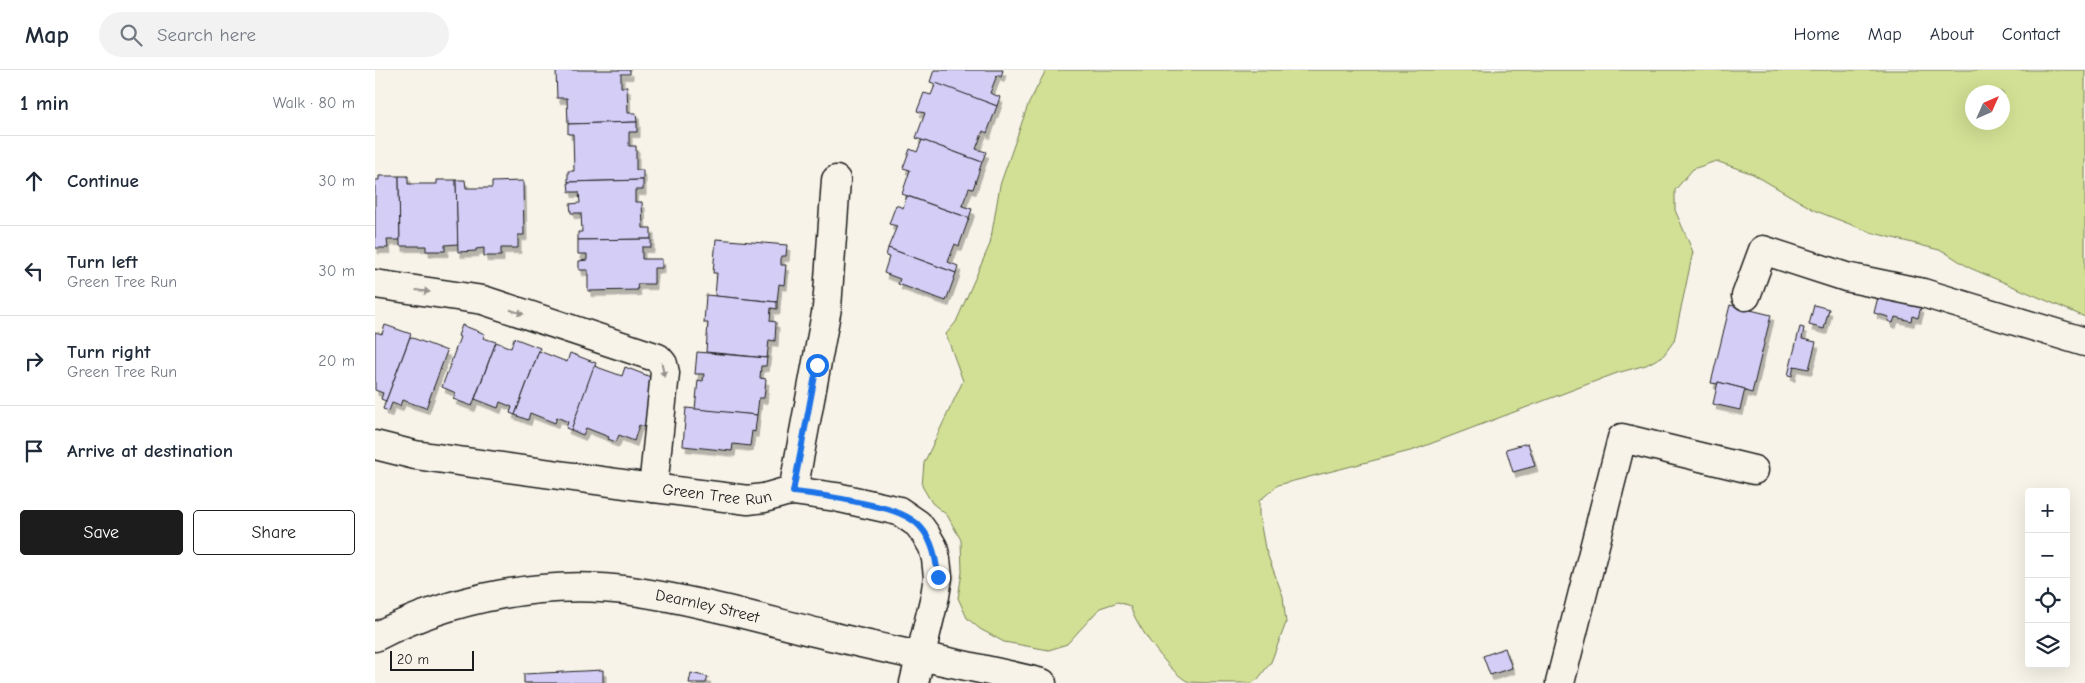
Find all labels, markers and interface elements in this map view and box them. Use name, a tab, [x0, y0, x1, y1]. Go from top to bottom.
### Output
search box	[99, 12, 449, 57]
text: Map	[25, 21, 69, 49]
icon: search	[117, 21, 145, 49]
text: Search here	[157, 24, 256, 46]
text: Home	[1793, 24, 1840, 45]
text: Map	[1868, 24, 1902, 45]
text: About	[1930, 24, 1974, 45]
text: Contact	[2002, 24, 2060, 45]
north arrow	[1965, 85, 2010, 130]
text: 1 min	[20, 91, 69, 115]
text: Walk · 80 m	[273, 94, 355, 112]
icon: ahead	[20, 167, 48, 195]
text: Continue	[67, 170, 139, 192]
text: 30 m	[319, 172, 355, 190]
text: Turn left	[67, 251, 138, 273]
icon: left	[20, 257, 48, 285]
text: 30 m	[319, 262, 355, 280]
text: Green Tree Run	[67, 273, 177, 291]
one-way arrow	[415, 287, 431, 295]
one-way arrow	[510, 308, 525, 316]
text: Turn right	[67, 341, 151, 363]
icon: right	[20, 347, 48, 375]
text: 20 m	[318, 352, 355, 370]
route start	[806, 354, 829, 377]
text: Green Tree Run	[67, 363, 177, 381]
one-way arrow	[660, 363, 668, 379]
icon: arrive	[20, 437, 48, 465]
text: Arrive at destination	[67, 440, 233, 462]
street label: Green Tree Run	[661, 480, 774, 509]
map controls	[2025, 488, 2070, 668]
button: +	[2025, 488, 2070, 533]
button: Save	[20, 510, 183, 555]
button: Share	[193, 510, 355, 555]
button: −	[2025, 533, 2070, 578]
route end	[927, 566, 950, 589]
button: locate	[2025, 578, 2070, 623]
street label: Dearnley Street	[654, 586, 762, 627]
button: layers	[2025, 623, 2070, 668]
scale bar	[390, 648, 474, 671]
text: 20 m	[397, 651, 429, 668]

